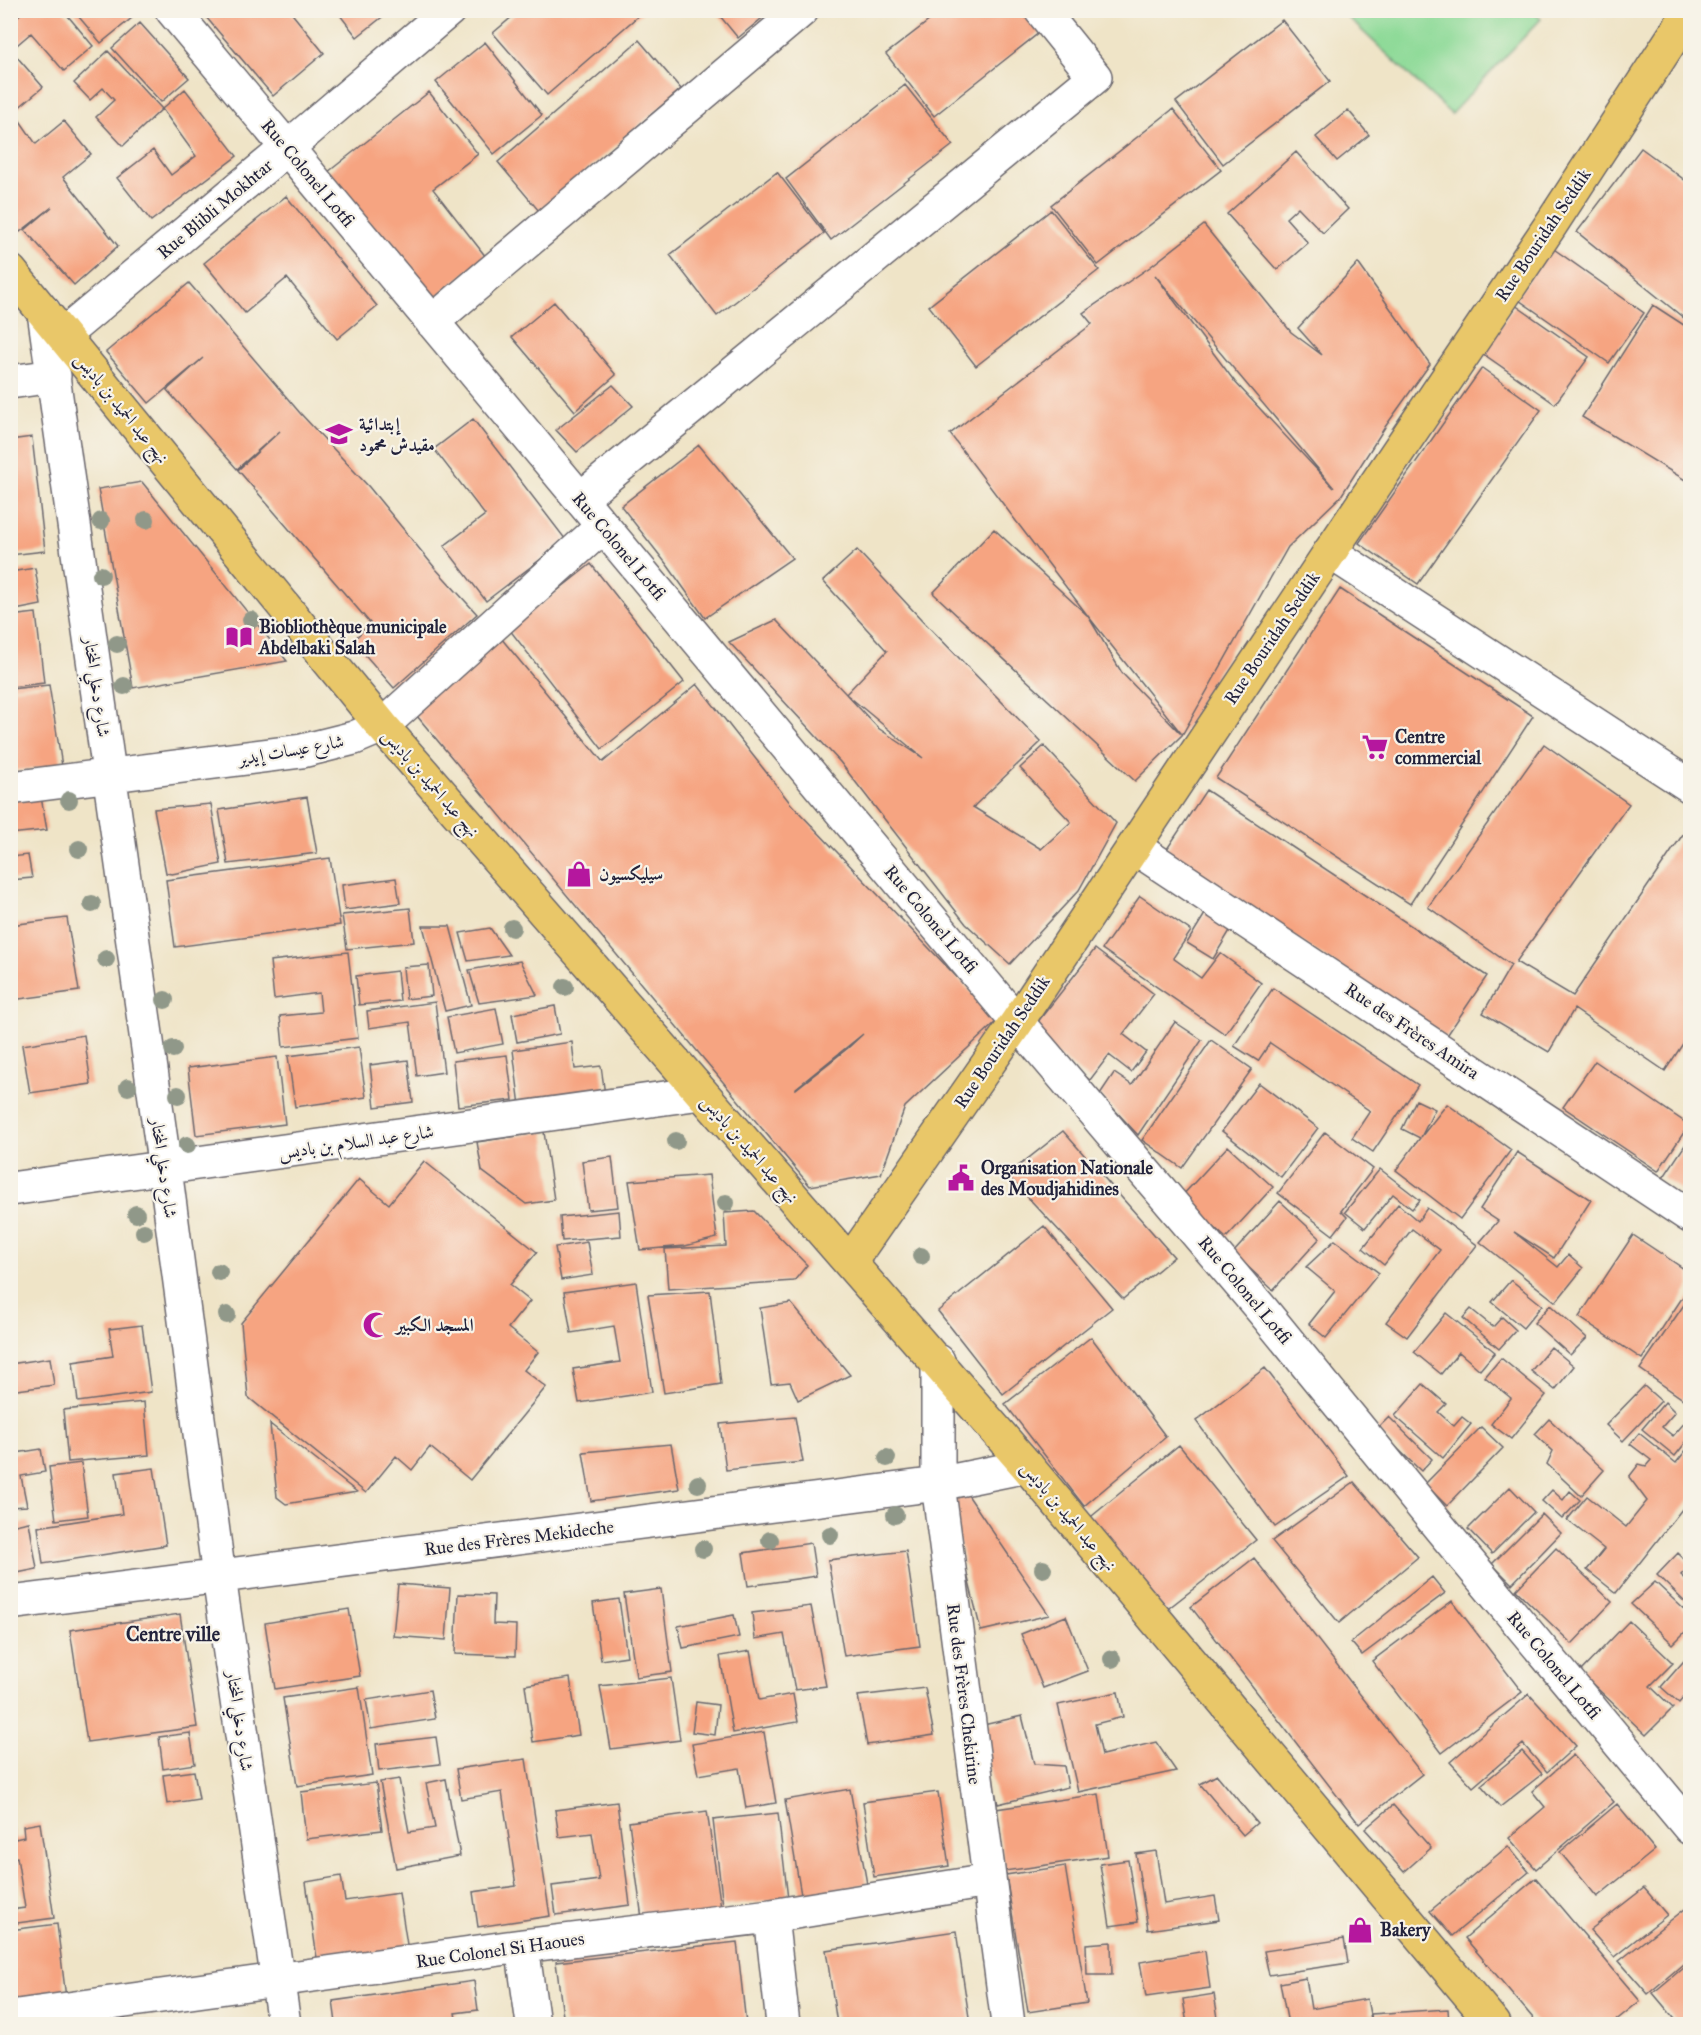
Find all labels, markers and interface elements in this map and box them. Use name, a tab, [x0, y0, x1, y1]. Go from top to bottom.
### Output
street label: Rue Colonel Lotfi	[256, 115, 360, 232]
street label: Rue Blibli Mokhtar	[153, 154, 277, 264]
street label: Rue Bouridah Seddik	[1490, 164, 1596, 306]
street label: نهج عبد الحميد بن باديس	[67, 348, 174, 471]
place label: إبتدائية مقيدش محمود	[359, 413, 435, 456]
school or university icon: إبتدائية مقيدش محمود	[324, 419, 354, 449]
street label: Rue Colonel Lotfi	[567, 488, 671, 605]
street label: Rue Bouridah Seddik	[1219, 567, 1325, 709]
place label: Biobliothèque municipale Abdelbaki Salah	[258, 616, 447, 659]
library icon: Biobliothèque municipale Abdelbaki Salah	[224, 622, 254, 652]
street label: شارع دخلي المختار	[73, 633, 115, 739]
street label: نهج عبد الحميد بن باديس	[374, 724, 484, 845]
place label: Centre commercial	[1395, 726, 1482, 769]
street label: شارع عيسات إيدير	[234, 730, 346, 774]
supermarket icon: Centre commercial	[1360, 732, 1390, 762]
shop icon: سيليكسيون	[564, 859, 594, 889]
street label: Rue Colonel Lotfi	[879, 861, 983, 978]
place label: سيليكسيون	[599, 863, 663, 885]
street label: Rue Bouridah Seddik	[949, 971, 1055, 1113]
street label: Rue des Frères Amira	[1341, 978, 1484, 1084]
street label: نهج عبد الحميد بن باديس	[693, 1090, 803, 1211]
street label: شارع دخلي المختار	[140, 1114, 182, 1220]
street label: شارع عبد السلام بن باديس	[277, 1120, 436, 1169]
place label: Organisation Nationale des Moudjahidines	[981, 1157, 1153, 1201]
public building icon: Organisation Nationale des Moudjahidines	[946, 1163, 976, 1193]
street label: Rue Colonel Lotfi	[1193, 1232, 1297, 1349]
mosque icon: المسجد الكبير	[361, 1310, 391, 1340]
place label: المسجد الكبير	[394, 1314, 474, 1336]
street label: نهج عبد الحميد بن باديس	[1013, 1457, 1121, 1579]
street label: Rue des Frères Mekideche	[423, 1515, 615, 1561]
street label: Rue des Frères Chekirine	[942, 1602, 986, 1786]
street label: Rue Colonel Lotfi	[1502, 1607, 1606, 1724]
district label: Centre ville	[126, 1622, 221, 1646]
street label: شارع دخلي المختار	[216, 1667, 258, 1773]
shop icon: Bakery	[1345, 1915, 1375, 1945]
place label: Bakery	[1380, 1919, 1432, 1942]
street label: Rue Colonel Si Haoues	[414, 1927, 586, 1973]

